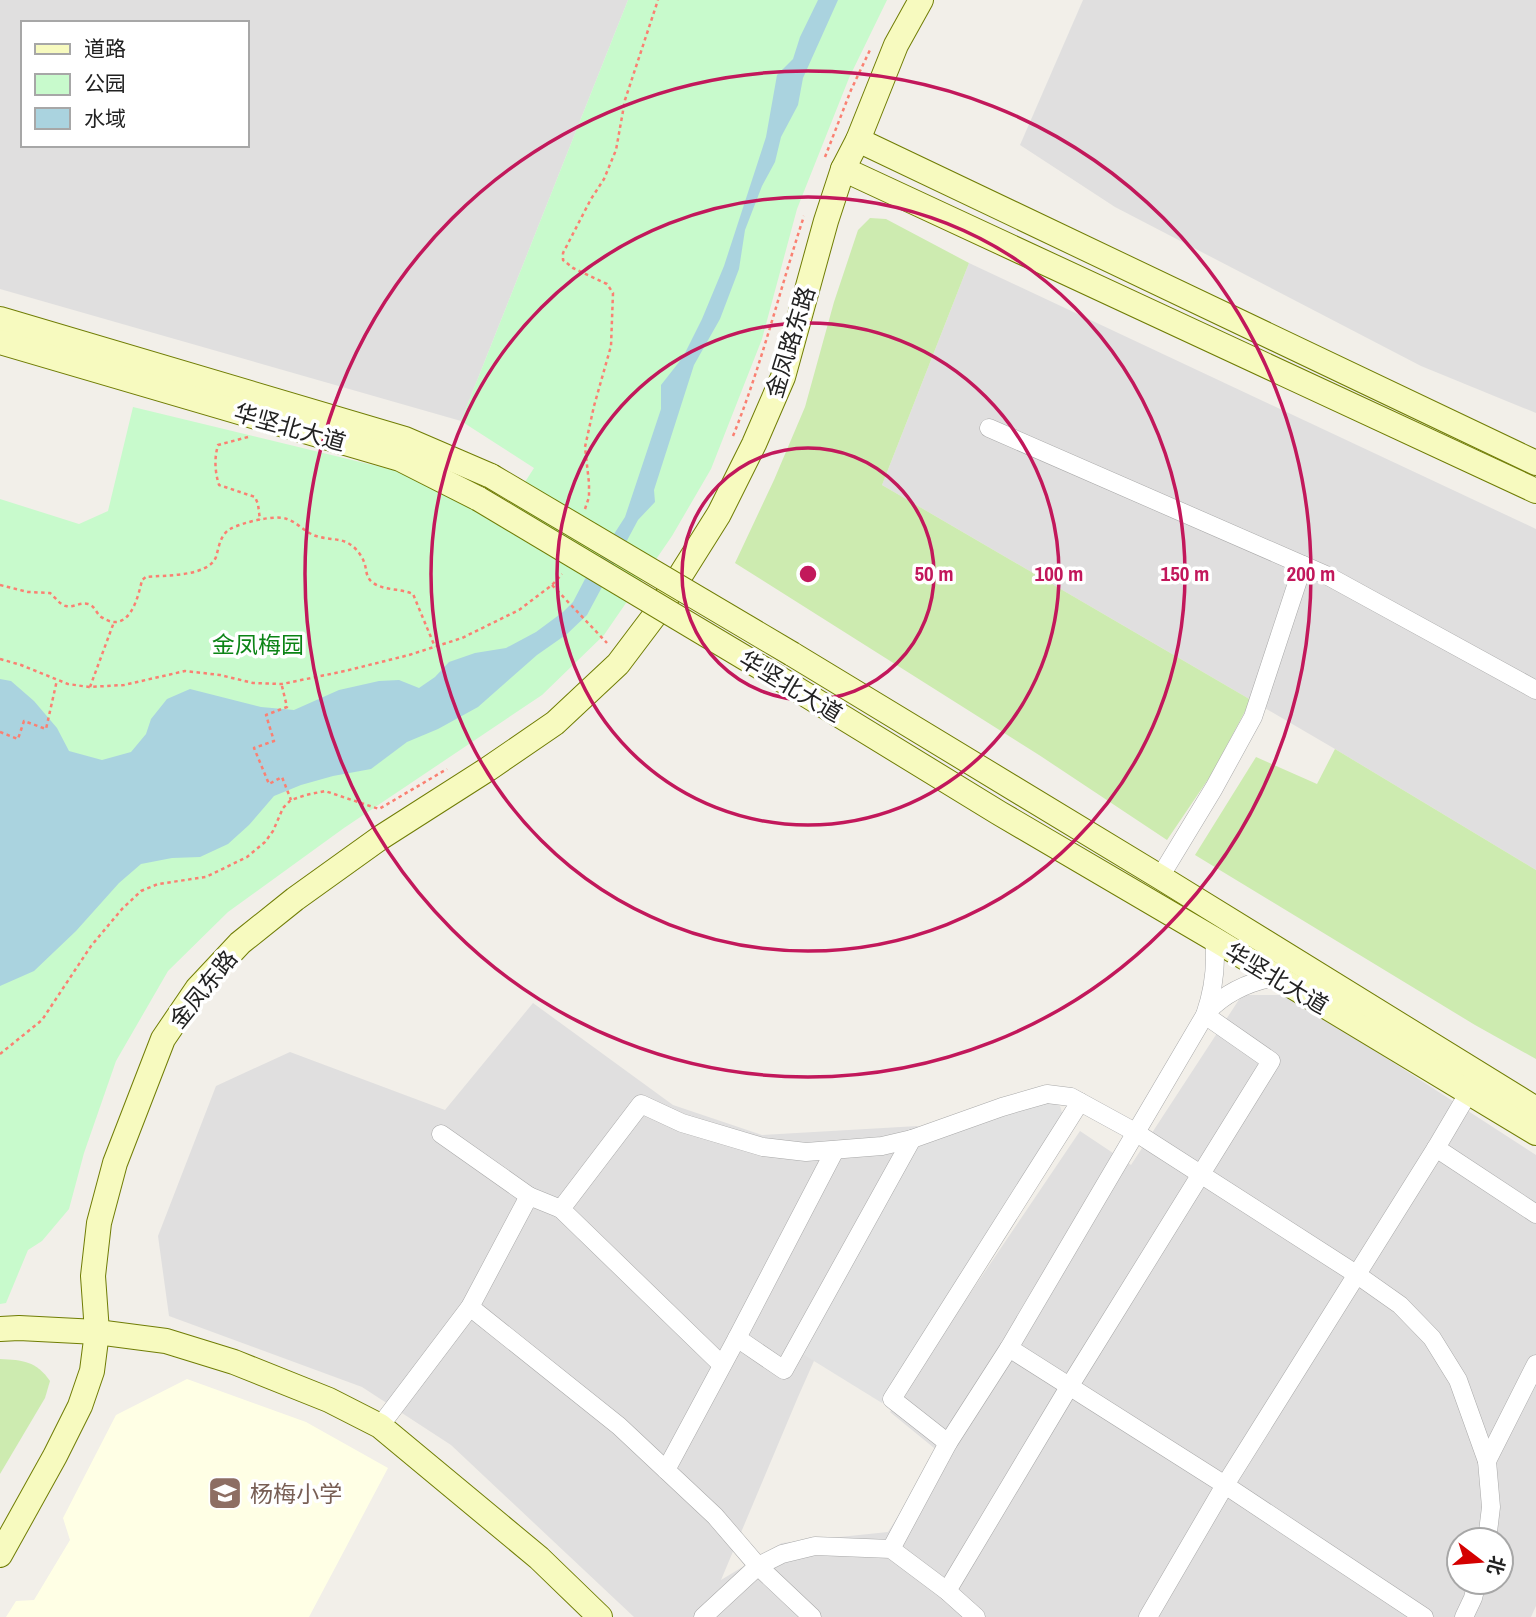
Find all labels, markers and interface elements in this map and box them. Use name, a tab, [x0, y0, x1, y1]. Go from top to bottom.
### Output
legend	[21, 21, 248, 147]
text: 道路	[84, 34, 126, 63]
text: 公园	[84, 69, 126, 98]
text: 水域	[84, 104, 126, 133]
street label: 金凤路东路	[758, 282, 822, 402]
street label: 华坚北大道	[230, 396, 350, 458]
text: 50 m	[914, 559, 954, 588]
text: 100 m	[1035, 559, 1083, 588]
text: 150 m	[1161, 559, 1209, 588]
text: 200 m	[1287, 559, 1335, 588]
centre of rings	[796, 562, 820, 586]
park label: 金凤梅园	[212, 629, 304, 660]
street label: 华坚北大道	[734, 643, 848, 729]
street label: 华坚北大道	[1220, 935, 1334, 1021]
street label: 金凤东路	[162, 943, 244, 1035]
school or university icon: 杨梅小学	[206, 1474, 244, 1512]
place label: 杨梅小学	[250, 1478, 342, 1509]
north arrow	[1445, 1526, 1515, 1596]
text: 北	[1481, 1553, 1511, 1578]

